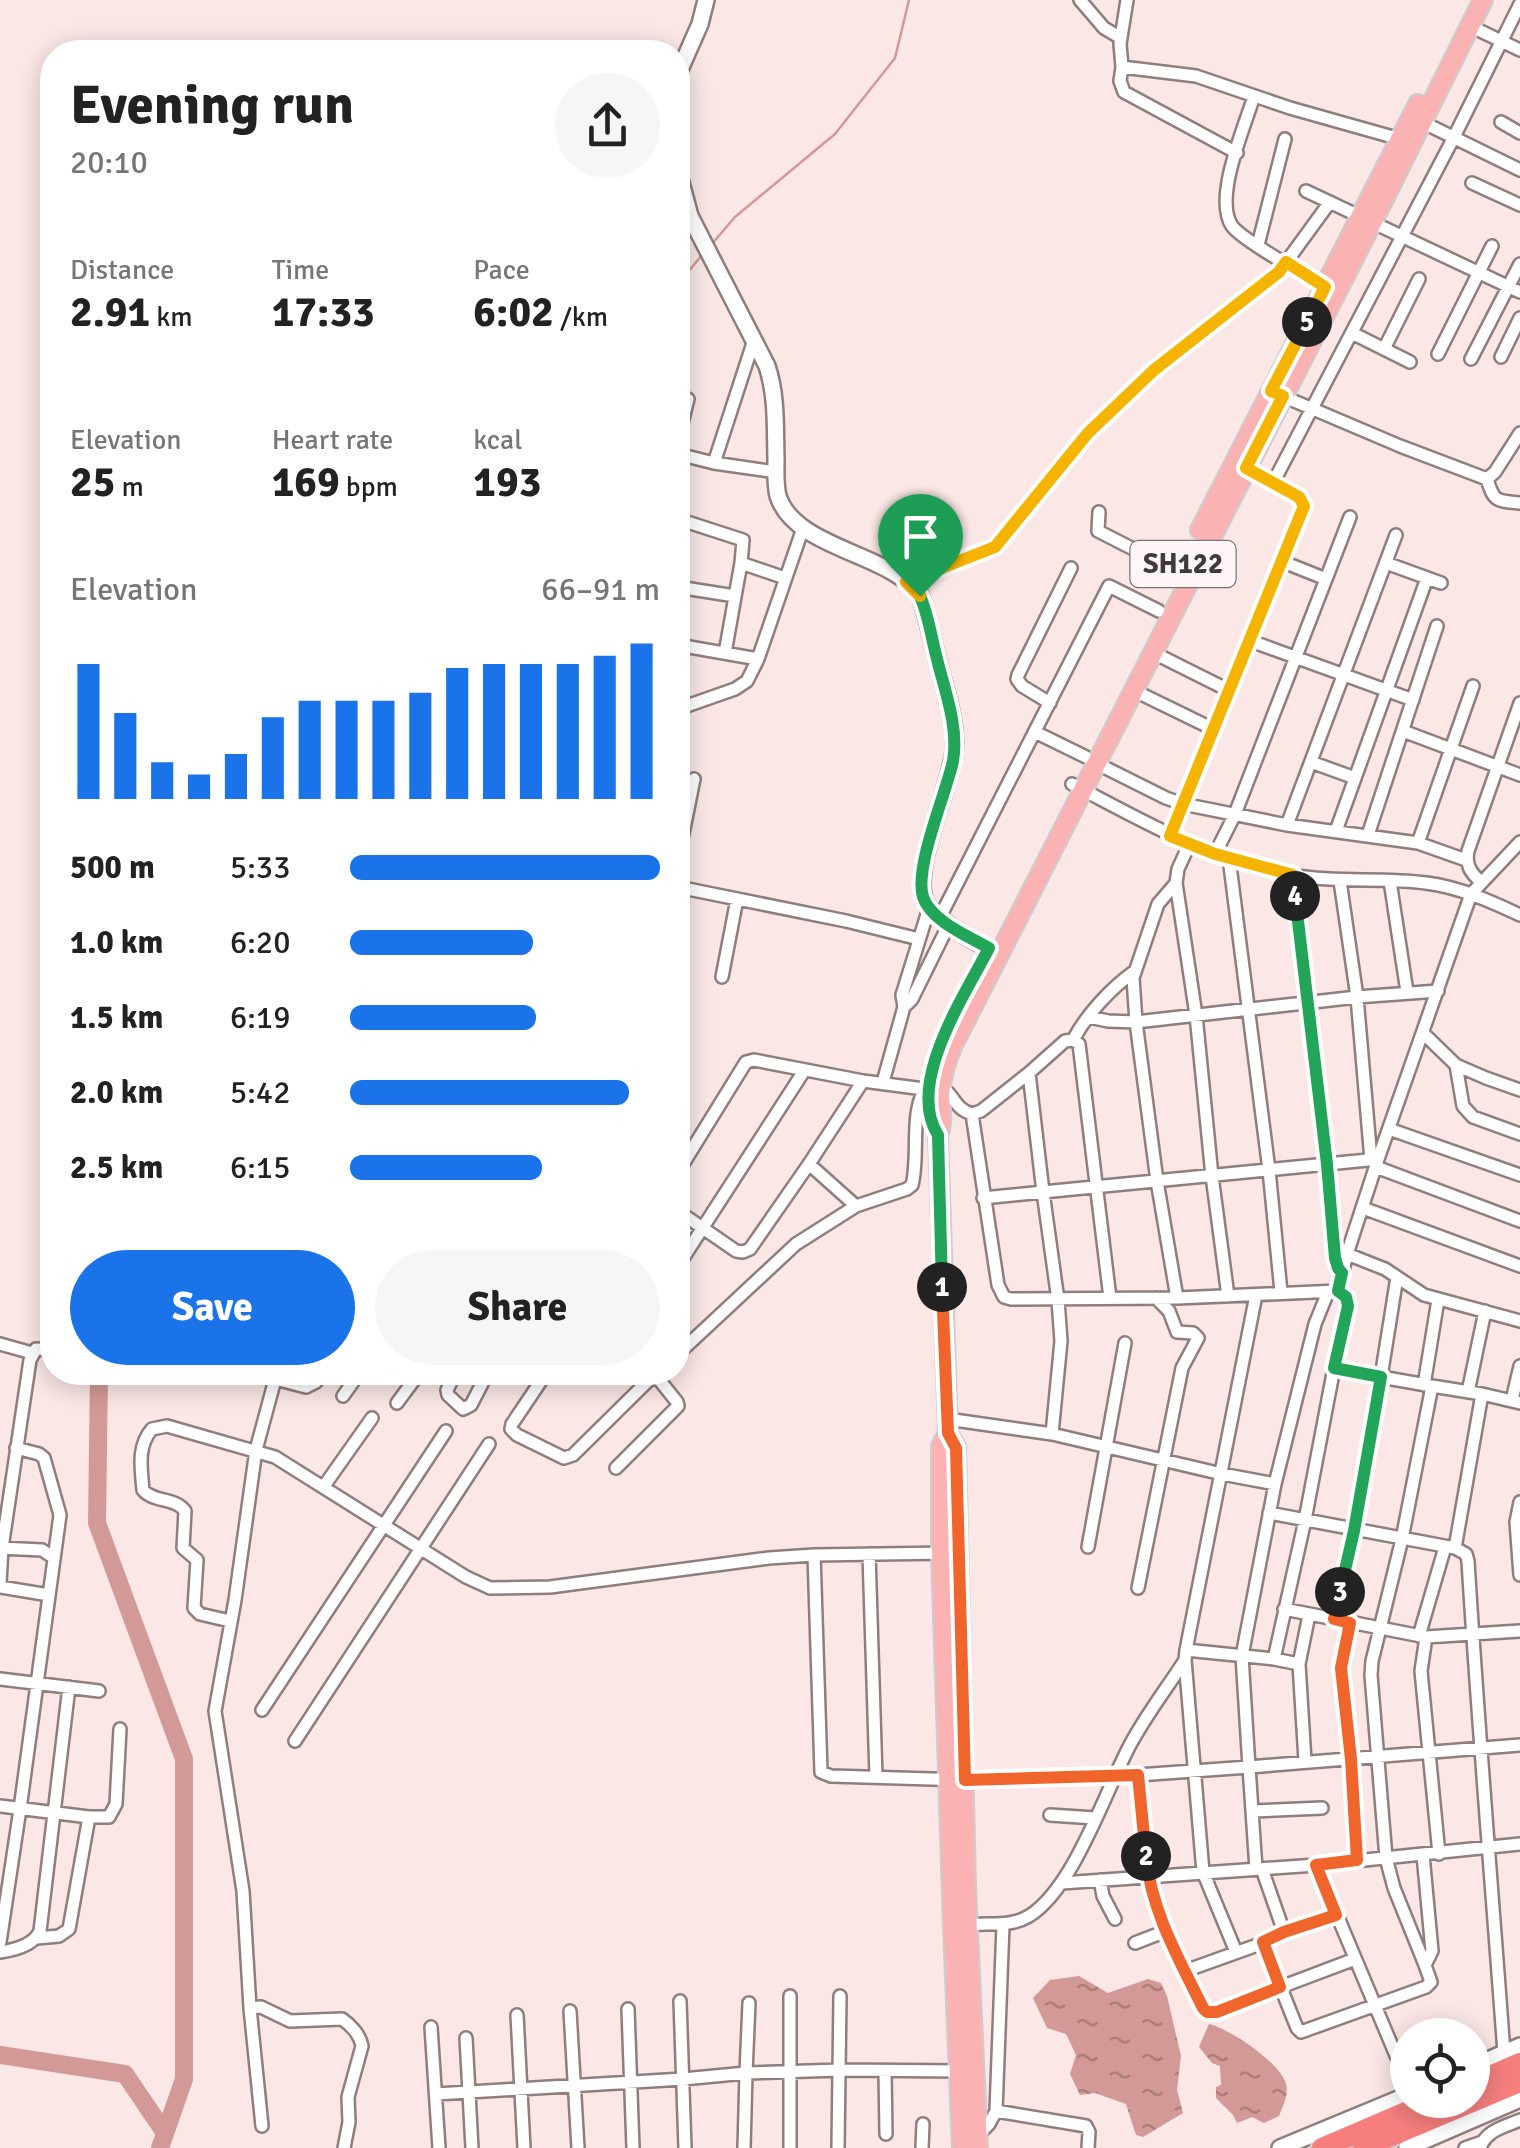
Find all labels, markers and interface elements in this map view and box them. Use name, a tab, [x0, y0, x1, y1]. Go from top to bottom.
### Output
text: Evening run	[70, 71, 354, 139]
button: share	[555, 73, 660, 178]
text: 20:10	[70, 143, 148, 182]
text: Distance	[70, 253, 174, 287]
text: Time	[272, 253, 329, 287]
text: Pace	[473, 253, 530, 287]
text: 2.91	[70, 287, 150, 338]
text: 17:33	[272, 287, 375, 338]
text: 6:02	[473, 287, 554, 338]
pin: 5	[1282, 297, 1332, 347]
text: km	[150, 300, 193, 334]
text: /km	[554, 300, 608, 334]
text: 5	[1299, 305, 1315, 339]
text: Elevation	[70, 423, 182, 457]
text: Heart rate	[272, 423, 393, 457]
text: kcal	[473, 423, 522, 457]
text: 25	[70, 457, 115, 508]
text: 169	[272, 457, 340, 508]
text: 193	[473, 457, 541, 508]
text: m	[115, 470, 144, 504]
text: bpm	[340, 470, 398, 504]
pin	[878, 494, 963, 597]
icon: arrive	[893, 509, 948, 564]
road number: SH122	[1130, 541, 1236, 587]
text: Elevation	[70, 570, 197, 609]
text: 66–91 m	[541, 570, 660, 609]
text: 500 m	[70, 848, 155, 887]
text: 5:33	[230, 848, 290, 887]
pin: 4	[1270, 871, 1320, 921]
text: 4	[1287, 879, 1303, 913]
text: 1.0 km	[70, 923, 163, 962]
text: 6:20	[230, 923, 290, 962]
text: 1.5 km	[70, 998, 163, 1037]
text: 6:19	[230, 998, 290, 1037]
text: 2.0 km	[70, 1073, 163, 1112]
text: 5:42	[230, 1073, 290, 1112]
text: 2.5 km	[70, 1148, 163, 1187]
text: 6:15	[230, 1148, 290, 1187]
button: Save	[70, 1250, 355, 1365]
button: Share	[375, 1250, 660, 1365]
pin: 1	[917, 1262, 967, 1312]
text: 1	[934, 1270, 950, 1304]
pin: 3	[1315, 1567, 1365, 1617]
text: 3	[1332, 1575, 1348, 1609]
pin: 2	[1121, 1831, 1171, 1881]
text: 2	[1138, 1839, 1154, 1873]
map controls	[1390, 2018, 1490, 2118]
button: locate	[1390, 2018, 1490, 2118]

